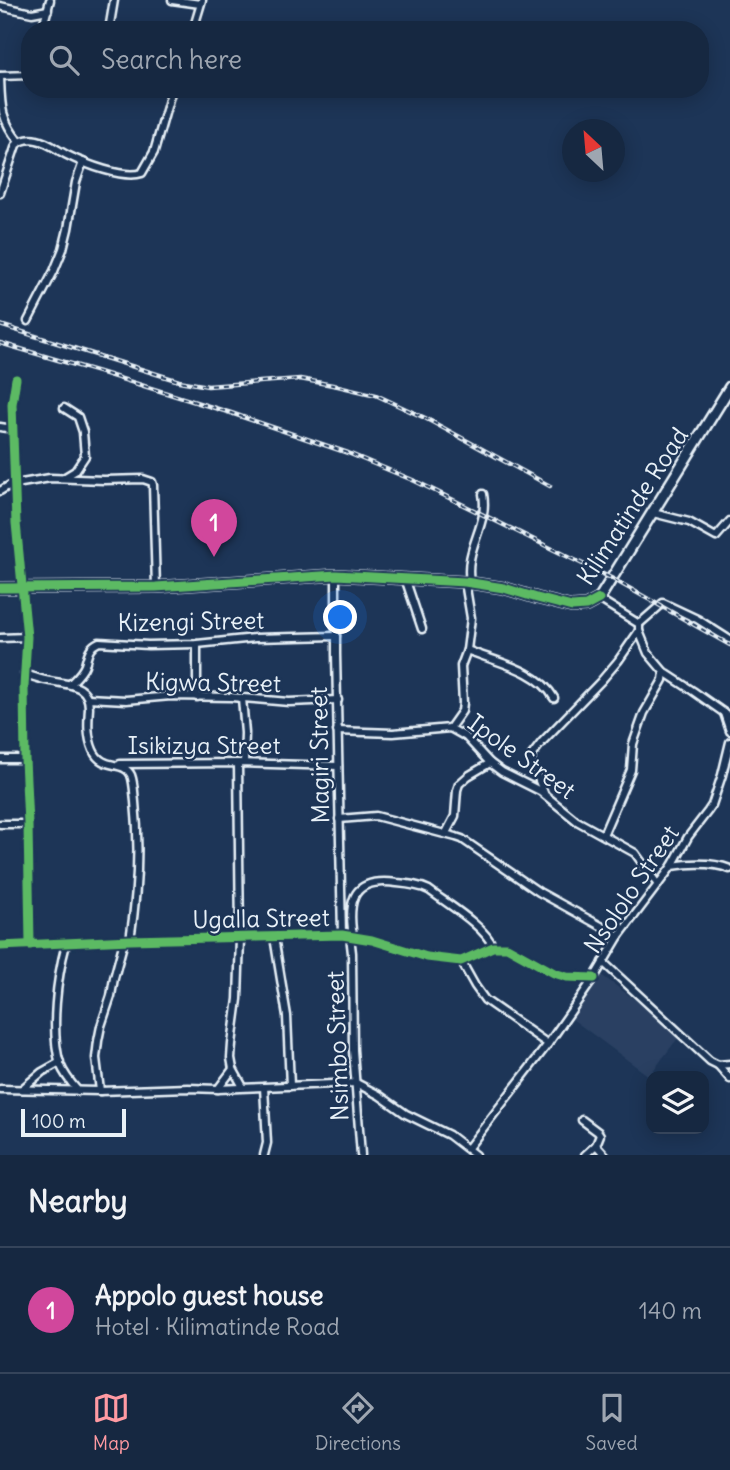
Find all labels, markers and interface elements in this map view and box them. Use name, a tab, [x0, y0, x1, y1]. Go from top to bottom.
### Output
search box	[21, 21, 709, 98]
icon: search	[45, 41, 83, 79]
text: Search here	[101, 43, 242, 76]
north arrow	[562, 119, 625, 182]
street label: Kilimatinde Road	[570, 422, 694, 590]
pin: 1	[191, 499, 237, 557]
your location	[323, 600, 357, 634]
street label: Kizengi Street	[117, 605, 265, 637]
street label: Kigwa Street	[145, 666, 281, 698]
street label: Magiri Street	[303, 686, 335, 824]
street label: Ipole Street	[462, 707, 582, 805]
street label: Isikizya Street	[128, 730, 280, 760]
street label: Nsololo Street	[577, 819, 685, 959]
street label: Ugalla Street	[192, 902, 330, 934]
street label: Nsimbo Street	[319, 970, 355, 1122]
map controls	[646, 1071, 709, 1134]
button: layers	[646, 1071, 709, 1134]
scale bar	[21, 1106, 126, 1138]
text: 100 m	[32, 1109, 86, 1133]
text: Nearby	[28, 1182, 128, 1220]
text: Appolo guest house	[95, 1279, 324, 1312]
text: 1	[46, 1296, 56, 1325]
text: 140 m	[639, 1296, 702, 1325]
text: Hotel · Kilimatinde Road	[95, 1312, 340, 1341]
tab: Map	[92, 1389, 130, 1455]
tab: Directions	[315, 1389, 401, 1455]
tab: Saved	[586, 1389, 638, 1455]

